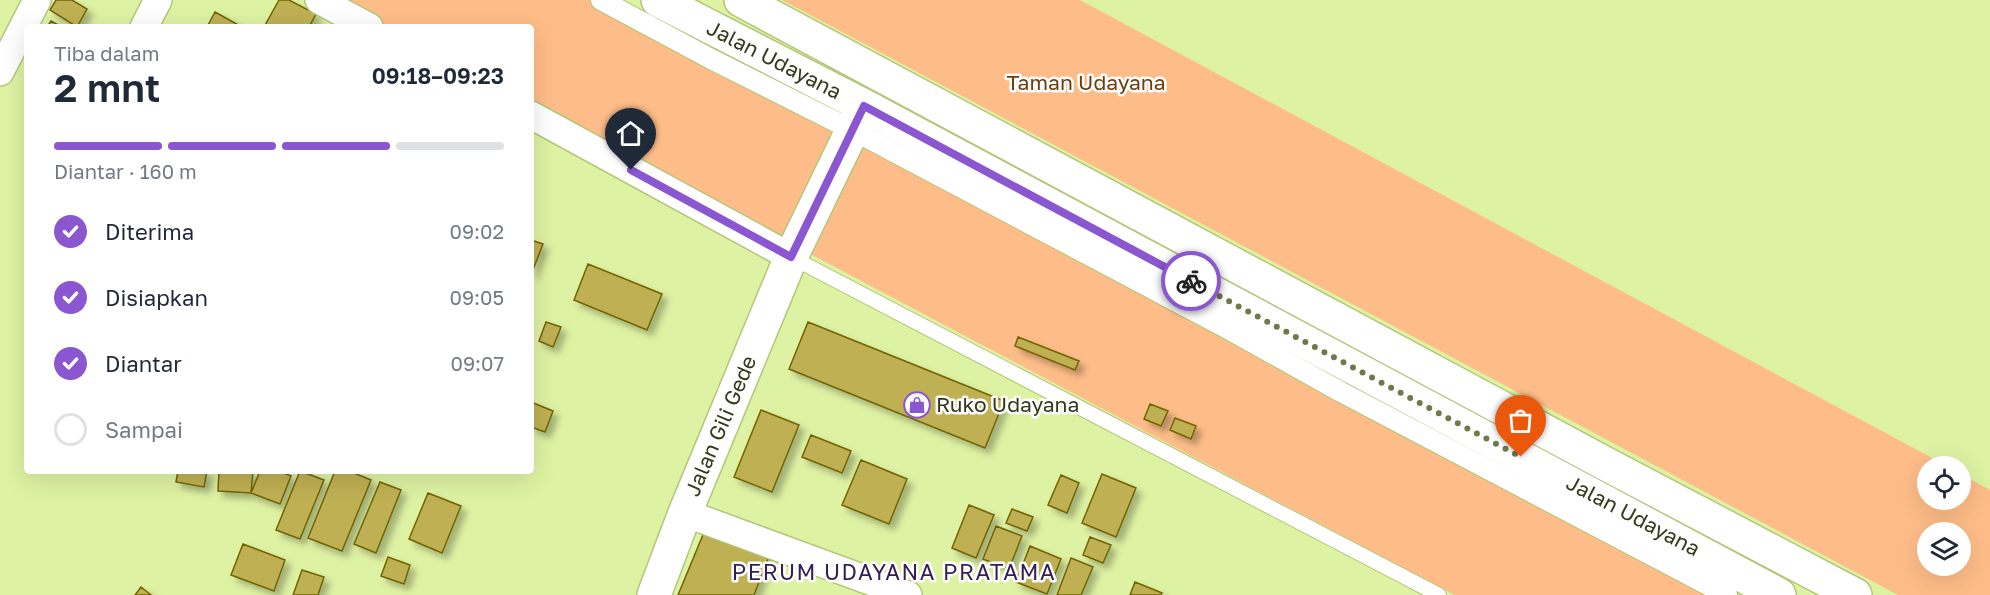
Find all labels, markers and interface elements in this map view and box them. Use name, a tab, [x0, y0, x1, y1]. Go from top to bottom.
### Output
street label: Jalan Udayana	[703, 14, 846, 104]
text: Tiba dalam	[54, 41, 159, 65]
text: 09:18–09:23	[372, 62, 504, 89]
text: 2 mnt	[54, 64, 160, 111]
park label: Taman Udayana	[1006, 69, 1166, 95]
pin	[605, 108, 656, 170]
icon: home	[614, 117, 647, 150]
text: Diantar · 160 m	[54, 159, 197, 183]
icon: check	[54, 215, 87, 248]
text: Diterima	[105, 218, 194, 245]
text: 09:02	[450, 219, 504, 243]
courier	[1161, 251, 1221, 311]
icon: bike	[1175, 265, 1208, 298]
icon: check	[54, 281, 87, 314]
text: Disiapkan	[105, 284, 208, 311]
text: 09:05	[450, 285, 504, 309]
icon: check	[54, 347, 87, 380]
text: Diantar	[105, 350, 182, 377]
text: 09:07	[451, 351, 504, 375]
street label: Jalan Gili Gede	[679, 351, 761, 500]
shop icon: Ruko Udayana	[902, 390, 932, 420]
place label: Ruko Udayana	[936, 391, 1079, 417]
pin	[1495, 395, 1546, 457]
icon: bag	[1504, 404, 1537, 437]
text: Sampai	[105, 416, 183, 443]
map controls	[1917, 456, 1971, 576]
button: locate	[1917, 456, 1971, 510]
street label: Jalan Udayana	[1562, 469, 1705, 561]
button: layers	[1917, 522, 1971, 576]
district label: PERUM UDAYANA PRATAMA	[732, 558, 1056, 585]

